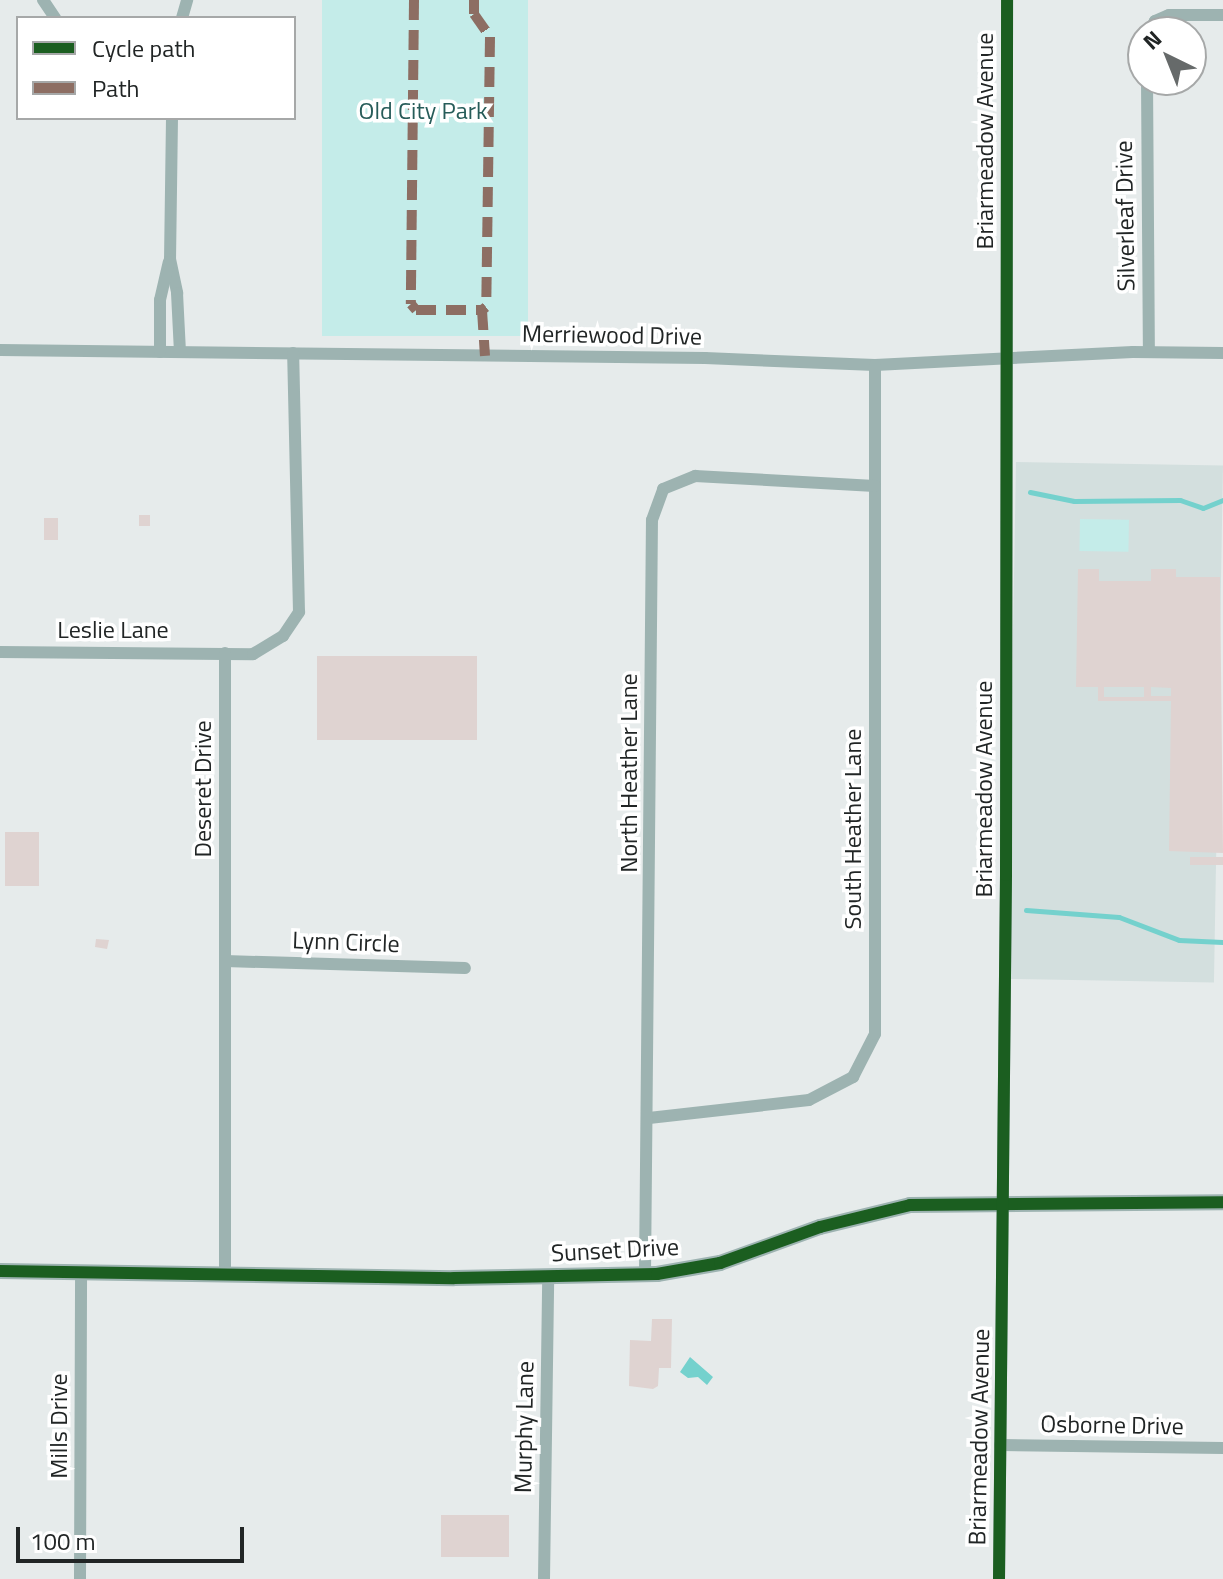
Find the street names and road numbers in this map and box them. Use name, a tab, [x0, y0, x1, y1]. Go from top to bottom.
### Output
street label: Briarmeadow Avenue	[971, 33, 999, 249]
street label: Silverleaf Drive	[1109, 140, 1141, 292]
street label: Merriewood Drive	[522, 319, 702, 351]
street label: Leslie Lane	[57, 616, 169, 644]
street label: North Heather Lane	[615, 673, 643, 873]
street label: Briarmeadow Avenue	[970, 681, 998, 897]
street label: Deseret Drive	[189, 720, 217, 858]
street label: South Heather Lane	[839, 729, 867, 929]
street label: Lynn Circle	[292, 926, 400, 958]
street label: Sunset Drive	[550, 1232, 680, 1268]
street label: Briarmeadow Avenue	[963, 1328, 995, 1546]
street label: Murphy Lane	[508, 1361, 540, 1493]
street label: Mills Drive	[45, 1373, 73, 1479]
street label: Osborne Drive	[1040, 1409, 1184, 1441]

